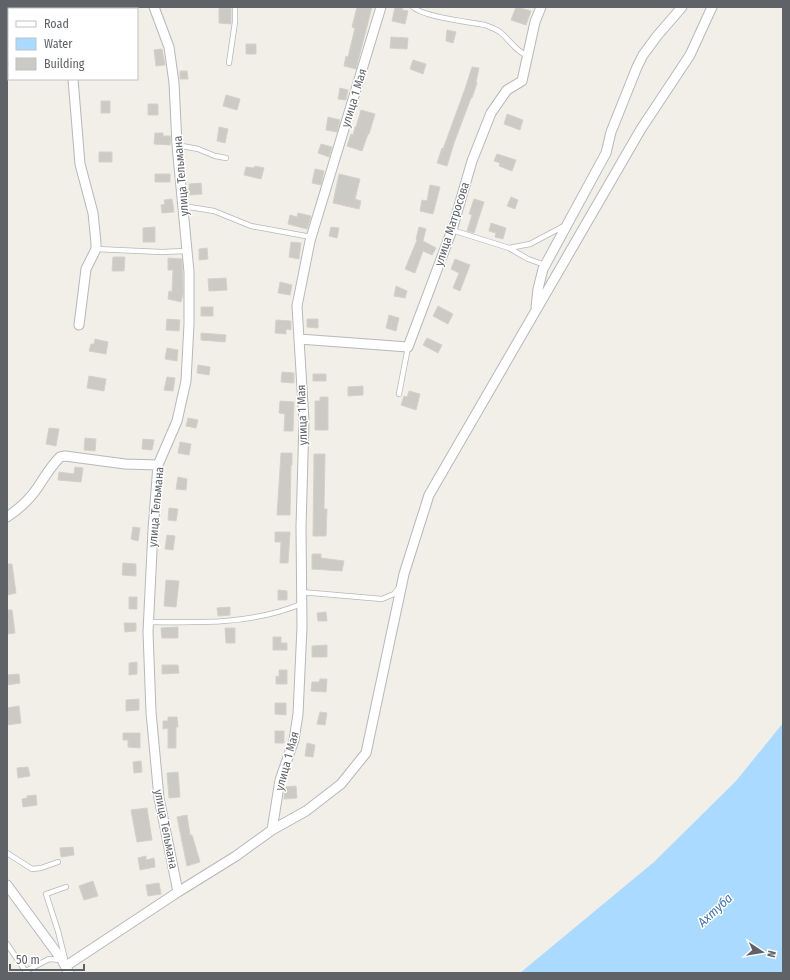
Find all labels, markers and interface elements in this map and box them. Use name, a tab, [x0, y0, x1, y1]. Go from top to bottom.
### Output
legend	[8, 8, 138, 80]
text: Road	[44, 17, 69, 31]
text: Water	[44, 37, 73, 51]
text: Building	[44, 57, 85, 71]
street label: улица 1 Мая	[338, 67, 370, 129]
street label: улица Тельмана	[170, 135, 191, 217]
street label: улица Матросова	[432, 180, 472, 268]
street label: улица 1 Мая	[294, 384, 310, 446]
street label: улица Тельмана	[146, 466, 167, 548]
street label: улица 1 Мая	[272, 730, 302, 792]
street label: улица Тельмана	[151, 788, 181, 870]
water label: Ахтуба	[694, 890, 736, 930]
north arrow	[742, 932, 782, 972]
scale bar	[10, 946, 84, 972]
text: N	[764, 949, 778, 959]
text: 50 m	[16, 953, 40, 967]

